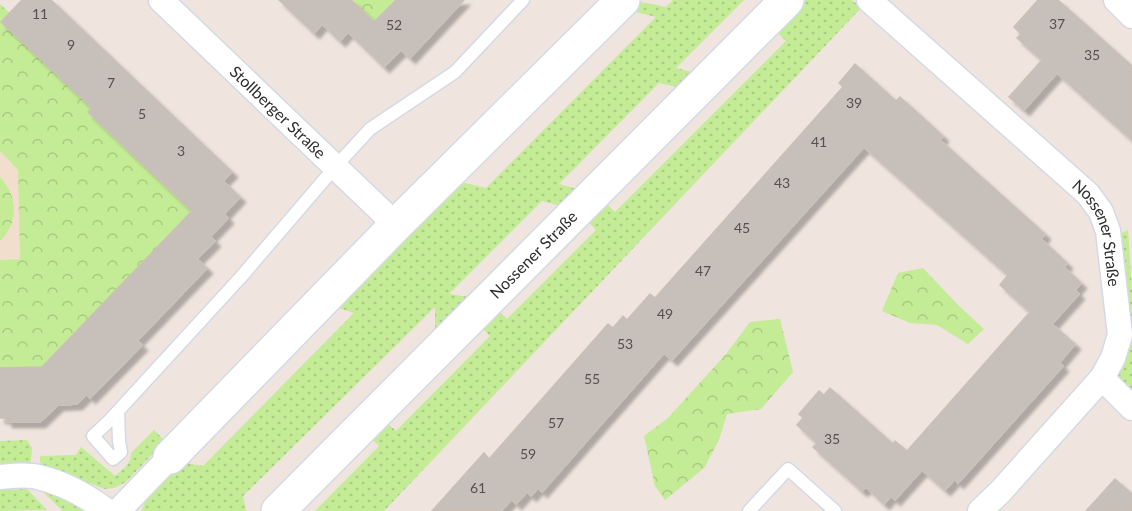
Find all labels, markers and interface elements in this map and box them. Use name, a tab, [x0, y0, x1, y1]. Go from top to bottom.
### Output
house number: 11	[32, 5, 48, 22]
house number: 37	[1049, 15, 1065, 32]
house number: 52	[386, 16, 402, 33]
house number: 9	[67, 36, 75, 53]
house number: 35	[1084, 46, 1100, 63]
street label: Stollberger Straße	[226, 61, 330, 162]
house number: 7	[107, 74, 115, 91]
house number: 39	[846, 94, 862, 111]
house number: 5	[138, 105, 146, 122]
house number: 41	[811, 133, 827, 150]
house number: 3	[177, 142, 185, 159]
house number: 43	[774, 174, 790, 191]
street label: Nossener Straße	[1069, 175, 1124, 288]
street label: Nossener Straße	[486, 206, 581, 302]
house number: 45	[734, 219, 750, 236]
house number: 47	[695, 262, 711, 279]
house number: 49	[657, 305, 673, 322]
house number: 53	[617, 335, 633, 352]
house number: 55	[584, 370, 600, 387]
house number: 57	[548, 414, 564, 431]
house number: 35	[824, 430, 840, 447]
house number: 59	[520, 445, 536, 462]
house number: 61	[470, 479, 486, 496]

